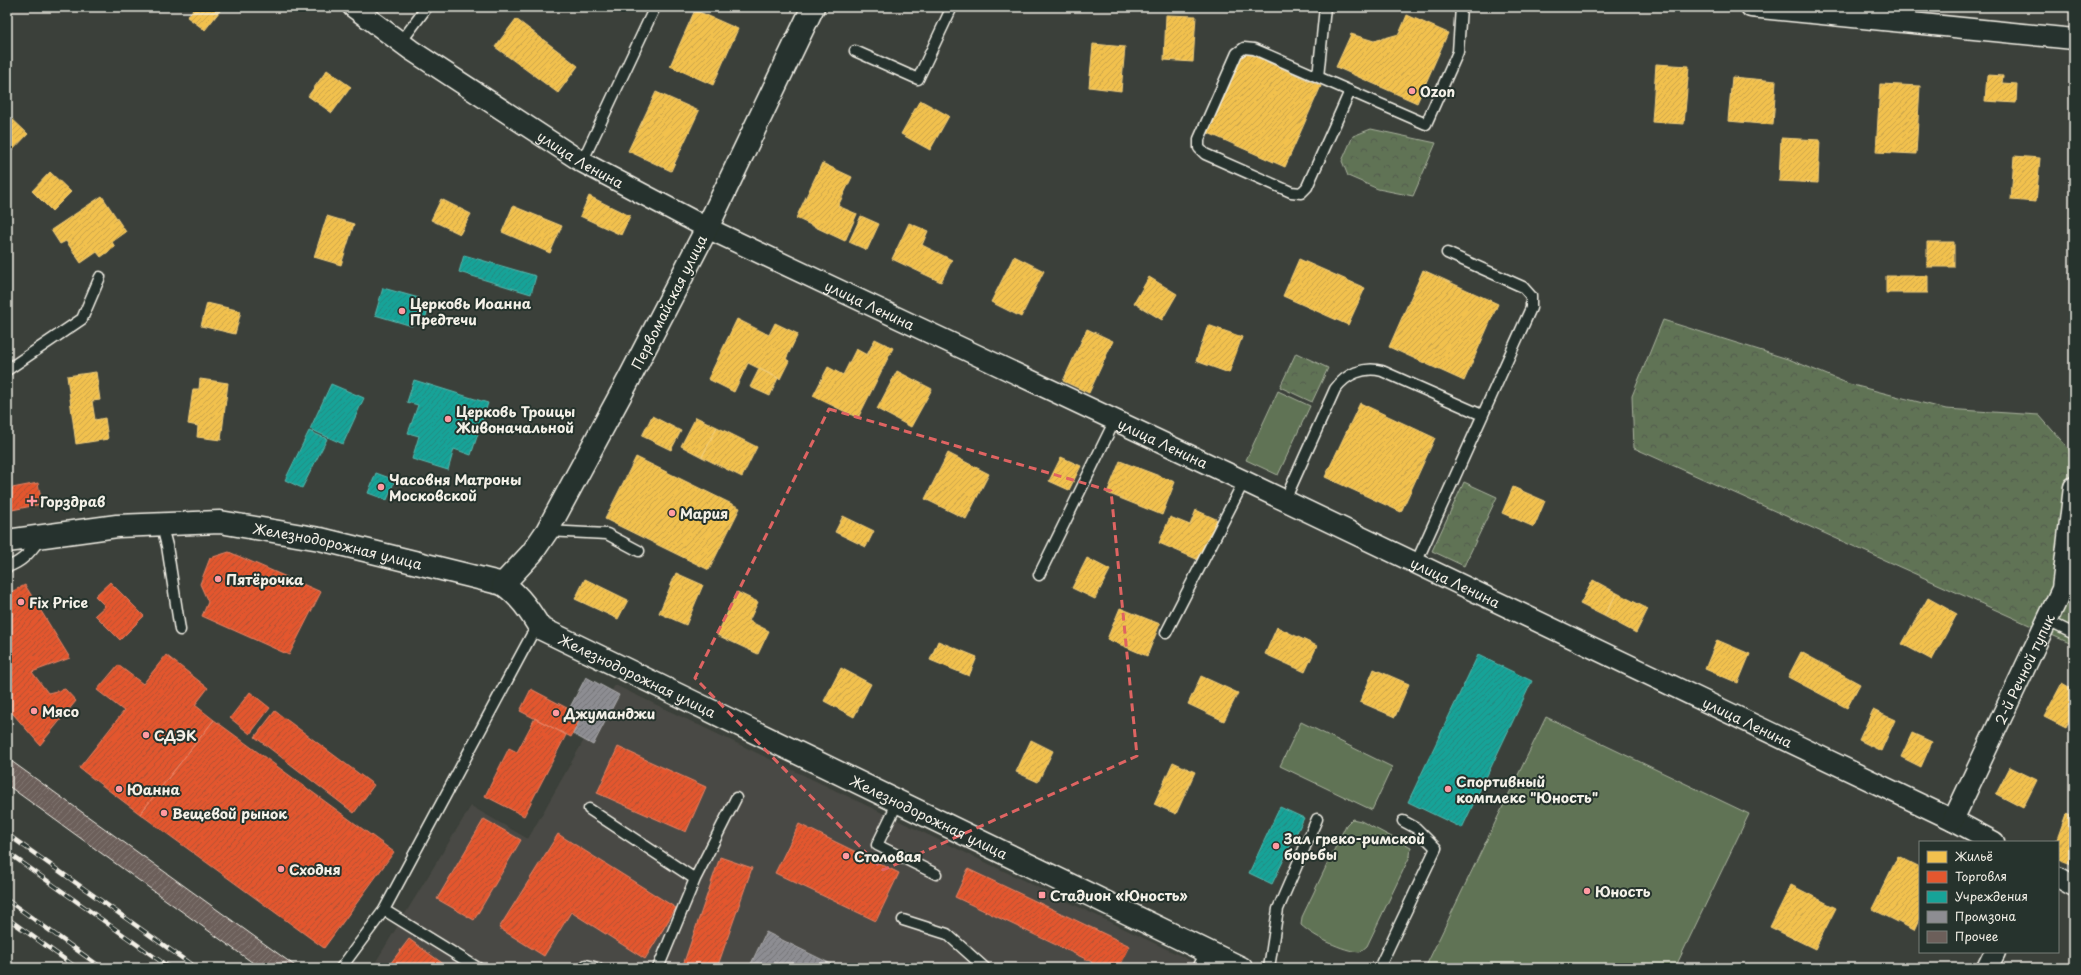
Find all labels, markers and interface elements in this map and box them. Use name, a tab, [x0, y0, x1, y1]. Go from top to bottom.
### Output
place label: Ozon	[1420, 81, 1455, 102]
marker: Ozon	[1407, 86, 1417, 96]
street label: улица Ленина	[533, 125, 628, 193]
street label: Первомайская улица	[626, 231, 712, 373]
street label: улица Ленина	[821, 275, 918, 335]
place label: Церковь Иоанна Предтечи	[410, 293, 532, 330]
marker: Церковь Иоанна Предтечи	[397, 306, 407, 316]
place label: Церковь Троицы Живоначальной	[456, 401, 575, 438]
street label: улица Ленина	[1115, 413, 1212, 473]
marker: Церковь Троицы Живоначальной	[443, 414, 453, 424]
place label: Часовня Матроны Московской	[389, 469, 522, 506]
marker: Часовня Матроны Московской	[376, 482, 386, 492]
place label: Горздрав	[40, 491, 105, 512]
marker: Горздрав	[27, 496, 37, 506]
place label: Мария	[680, 503, 728, 524]
marker: Мария	[667, 508, 677, 518]
street label: Железнодорожная улица	[251, 517, 425, 574]
street label: улица Ленина	[1407, 552, 1504, 613]
place label: Пятёрочка	[226, 569, 304, 590]
marker: Пятёрочка	[213, 574, 223, 584]
place label: Fix Price	[29, 592, 89, 613]
marker: Fix Price	[16, 597, 26, 607]
street label: 2-й Речной тупик	[1989, 609, 2060, 728]
street label: Железнодорожная улица	[555, 628, 720, 722]
street label: улица Ленина	[1699, 691, 1796, 752]
place label: Мясо	[42, 701, 79, 722]
place label: Джуманджи	[563, 703, 655, 724]
marker: Мясо	[29, 706, 39, 716]
marker: Джуманджи	[551, 708, 561, 718]
place label: СДЭК	[154, 725, 197, 746]
marker: СДЭК	[141, 730, 151, 740]
street label: Железнодорожная улица	[847, 769, 1011, 864]
place label: Спортивный комплекс "Юность"	[1456, 771, 1598, 808]
place label: Юанна	[127, 779, 181, 800]
marker: Юанна	[114, 784, 124, 794]
marker: Спортивный комплекс "Юность"	[1443, 784, 1453, 794]
place label: Вещевой рынок	[172, 803, 287, 824]
marker: Вещевой рынок	[159, 808, 169, 818]
place label: Зал греко-римской борьбы	[1283, 828, 1425, 865]
marker: Зал греко-римской борьбы	[1271, 841, 1281, 851]
legend	[1919, 841, 2059, 953]
place label: Столовая	[854, 846, 921, 867]
text: Жильё	[1954, 847, 1993, 865]
marker: Столовая	[841, 851, 851, 861]
place label: Сходня	[289, 859, 341, 880]
marker: Сходня	[276, 864, 286, 874]
text: Торговля	[1955, 867, 2007, 885]
place label: Юность	[1595, 881, 1651, 902]
place label: Стадион «Юность»	[1050, 885, 1188, 906]
marker: Юность	[1582, 886, 1592, 896]
text: Учреждения	[1955, 887, 2028, 905]
marker: Стадион «Юность»	[1037, 890, 1047, 900]
text: Промзона	[1955, 907, 2017, 925]
text: Прочее	[1955, 927, 1999, 945]

